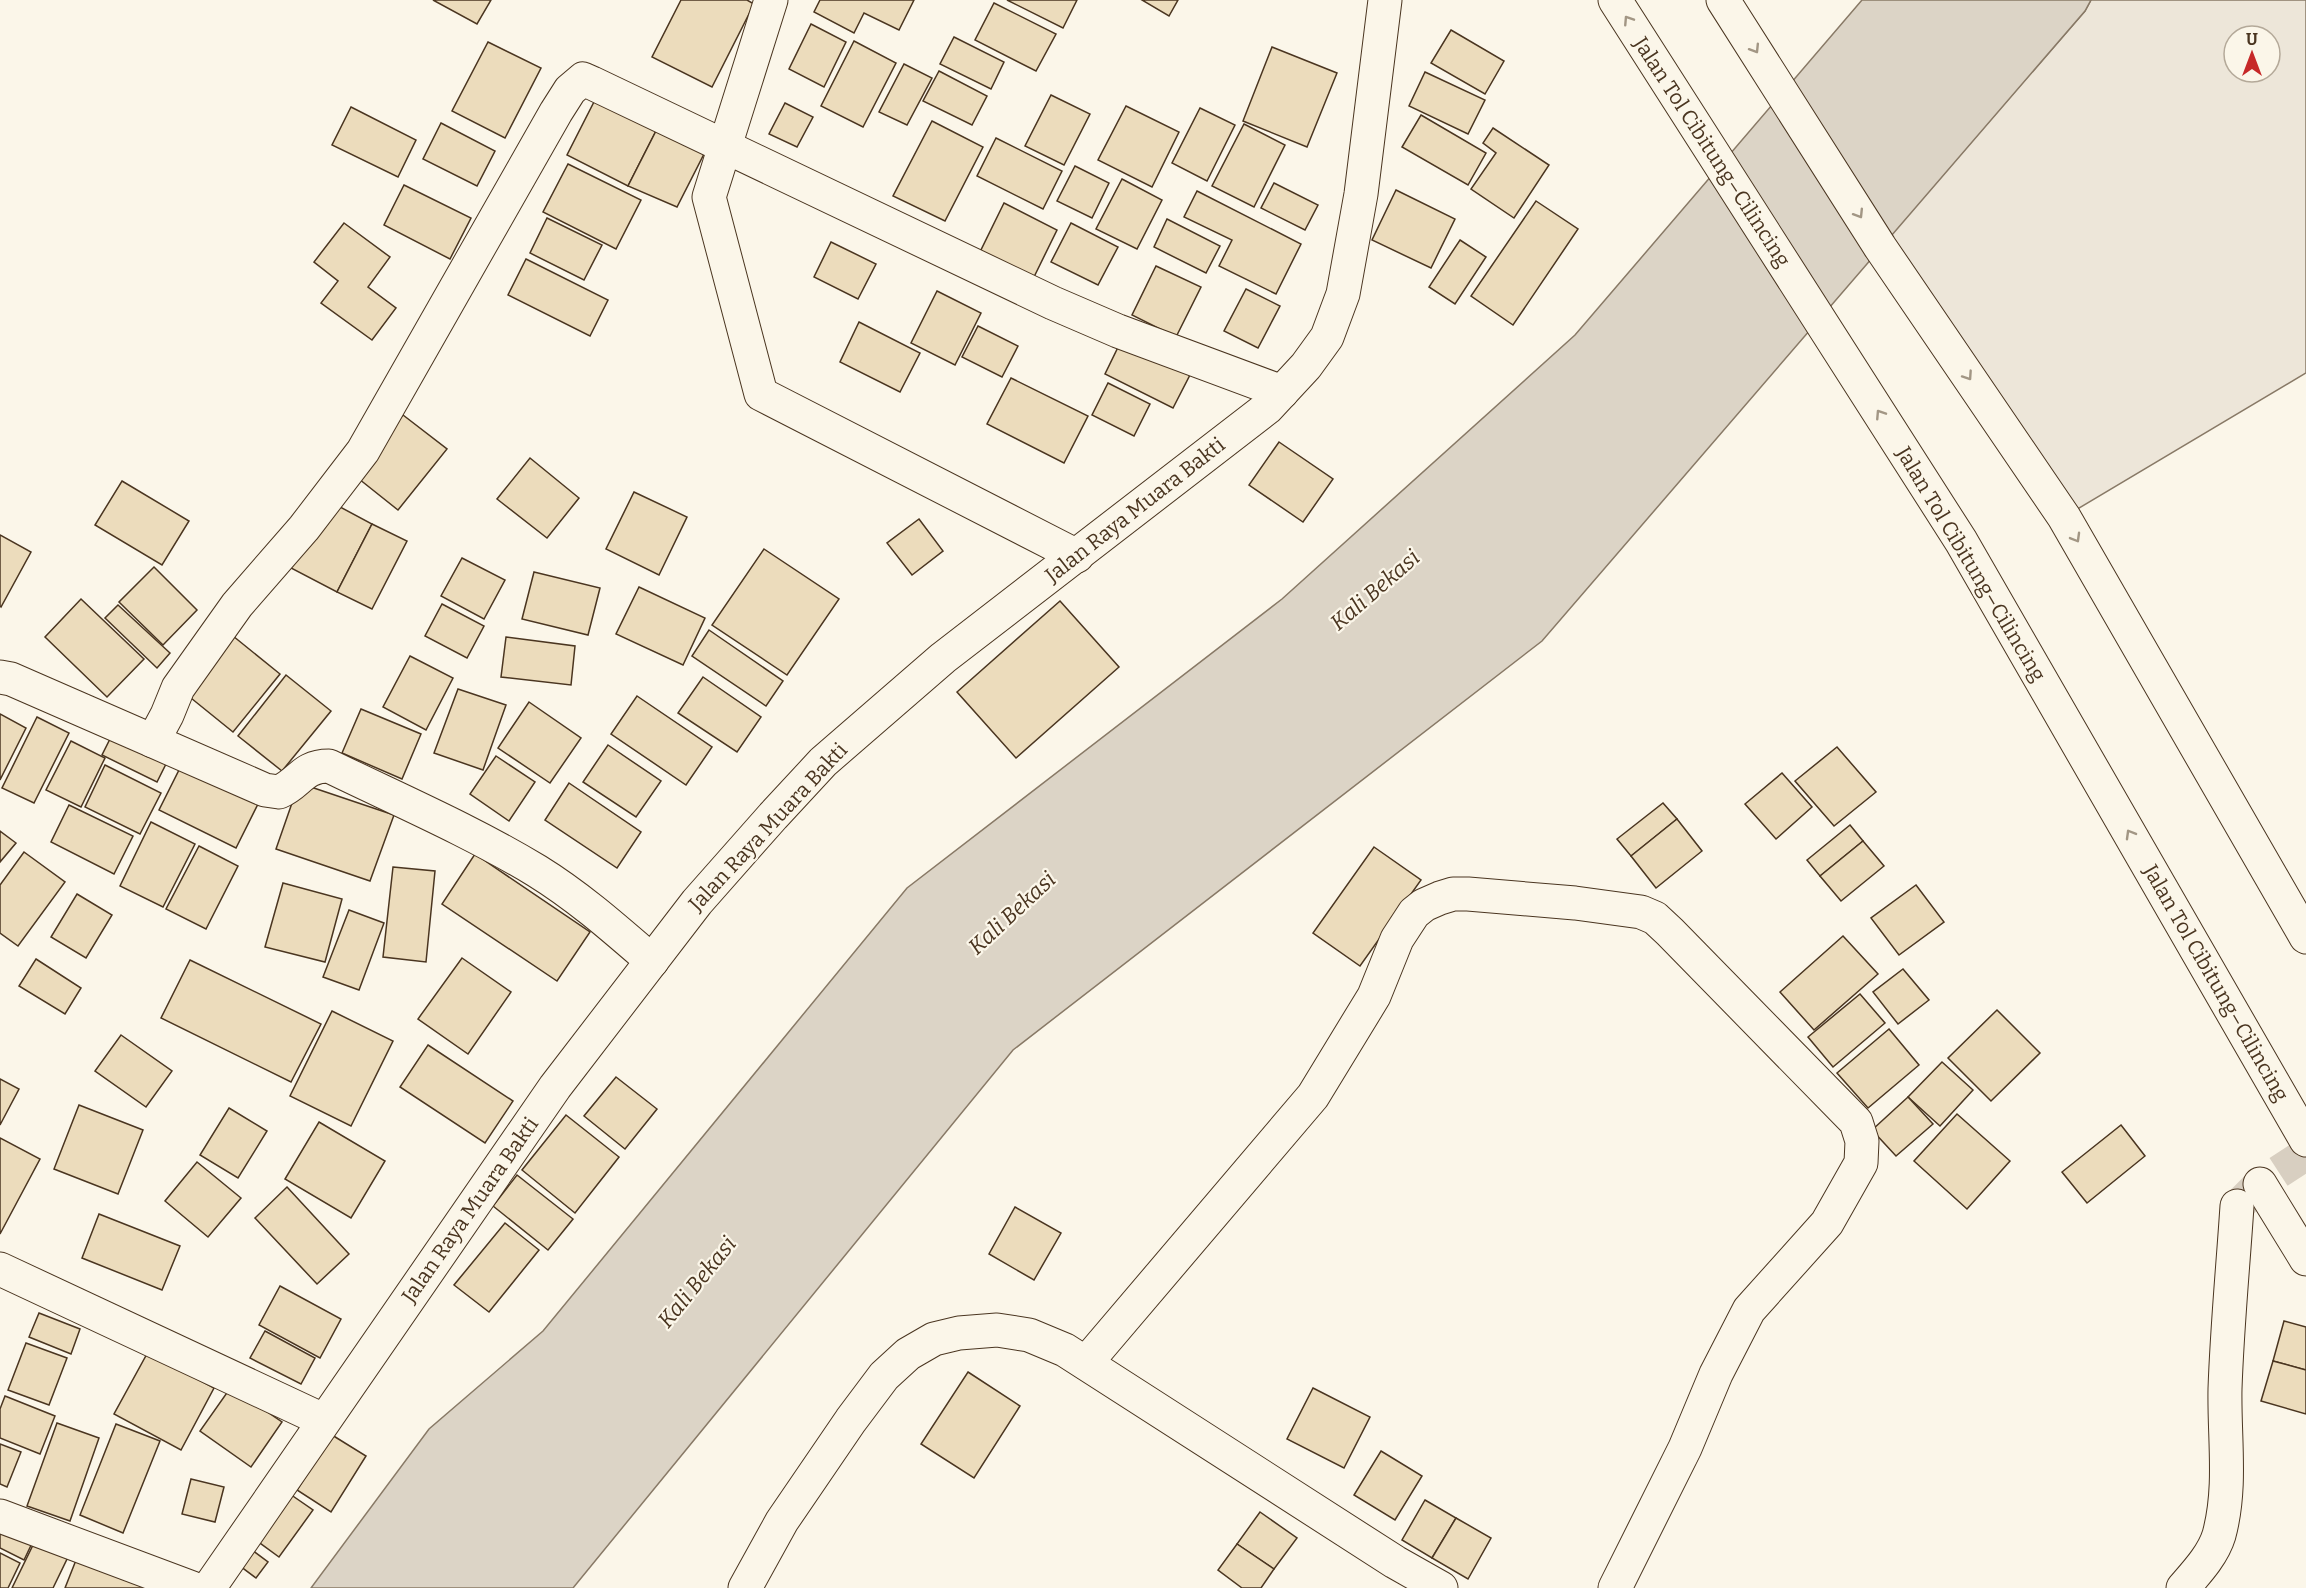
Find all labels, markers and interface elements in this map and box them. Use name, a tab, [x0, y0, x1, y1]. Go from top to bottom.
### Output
one-way arrow	[1624, 16, 1635, 27]
north arrow	[2222, 24, 2282, 84]
text: U	[2246, 30, 2258, 49]
street label: Jalan Tol Cibitung–Cilincing	[1627, 31, 1796, 272]
one-way arrow	[1747, 43, 1758, 54]
one-way arrow	[1852, 208, 1864, 218]
one-way arrow	[1961, 369, 1972, 380]
one-way arrow	[1876, 410, 1887, 421]
street label: Jalan Raya Muara Bakti	[1039, 432, 1230, 589]
street label: Jalan Tol Cibitung–Cilincing	[1890, 441, 2052, 686]
one-way arrow	[2069, 532, 2080, 542]
water label: Kali Bekasi	[1325, 544, 1425, 636]
street label: Jalan Raya Muara Bakti	[682, 737, 853, 917]
one-way arrow	[2126, 830, 2137, 841]
street label: Jalan Tol Cibitung–Cilincing	[2137, 859, 2295, 1106]
water label: Kali Bekasi	[963, 866, 1061, 960]
street label: Jalan Raya Muara Bakti	[395, 1112, 544, 1309]
water label: Kali Bekasi	[652, 1231, 742, 1333]

